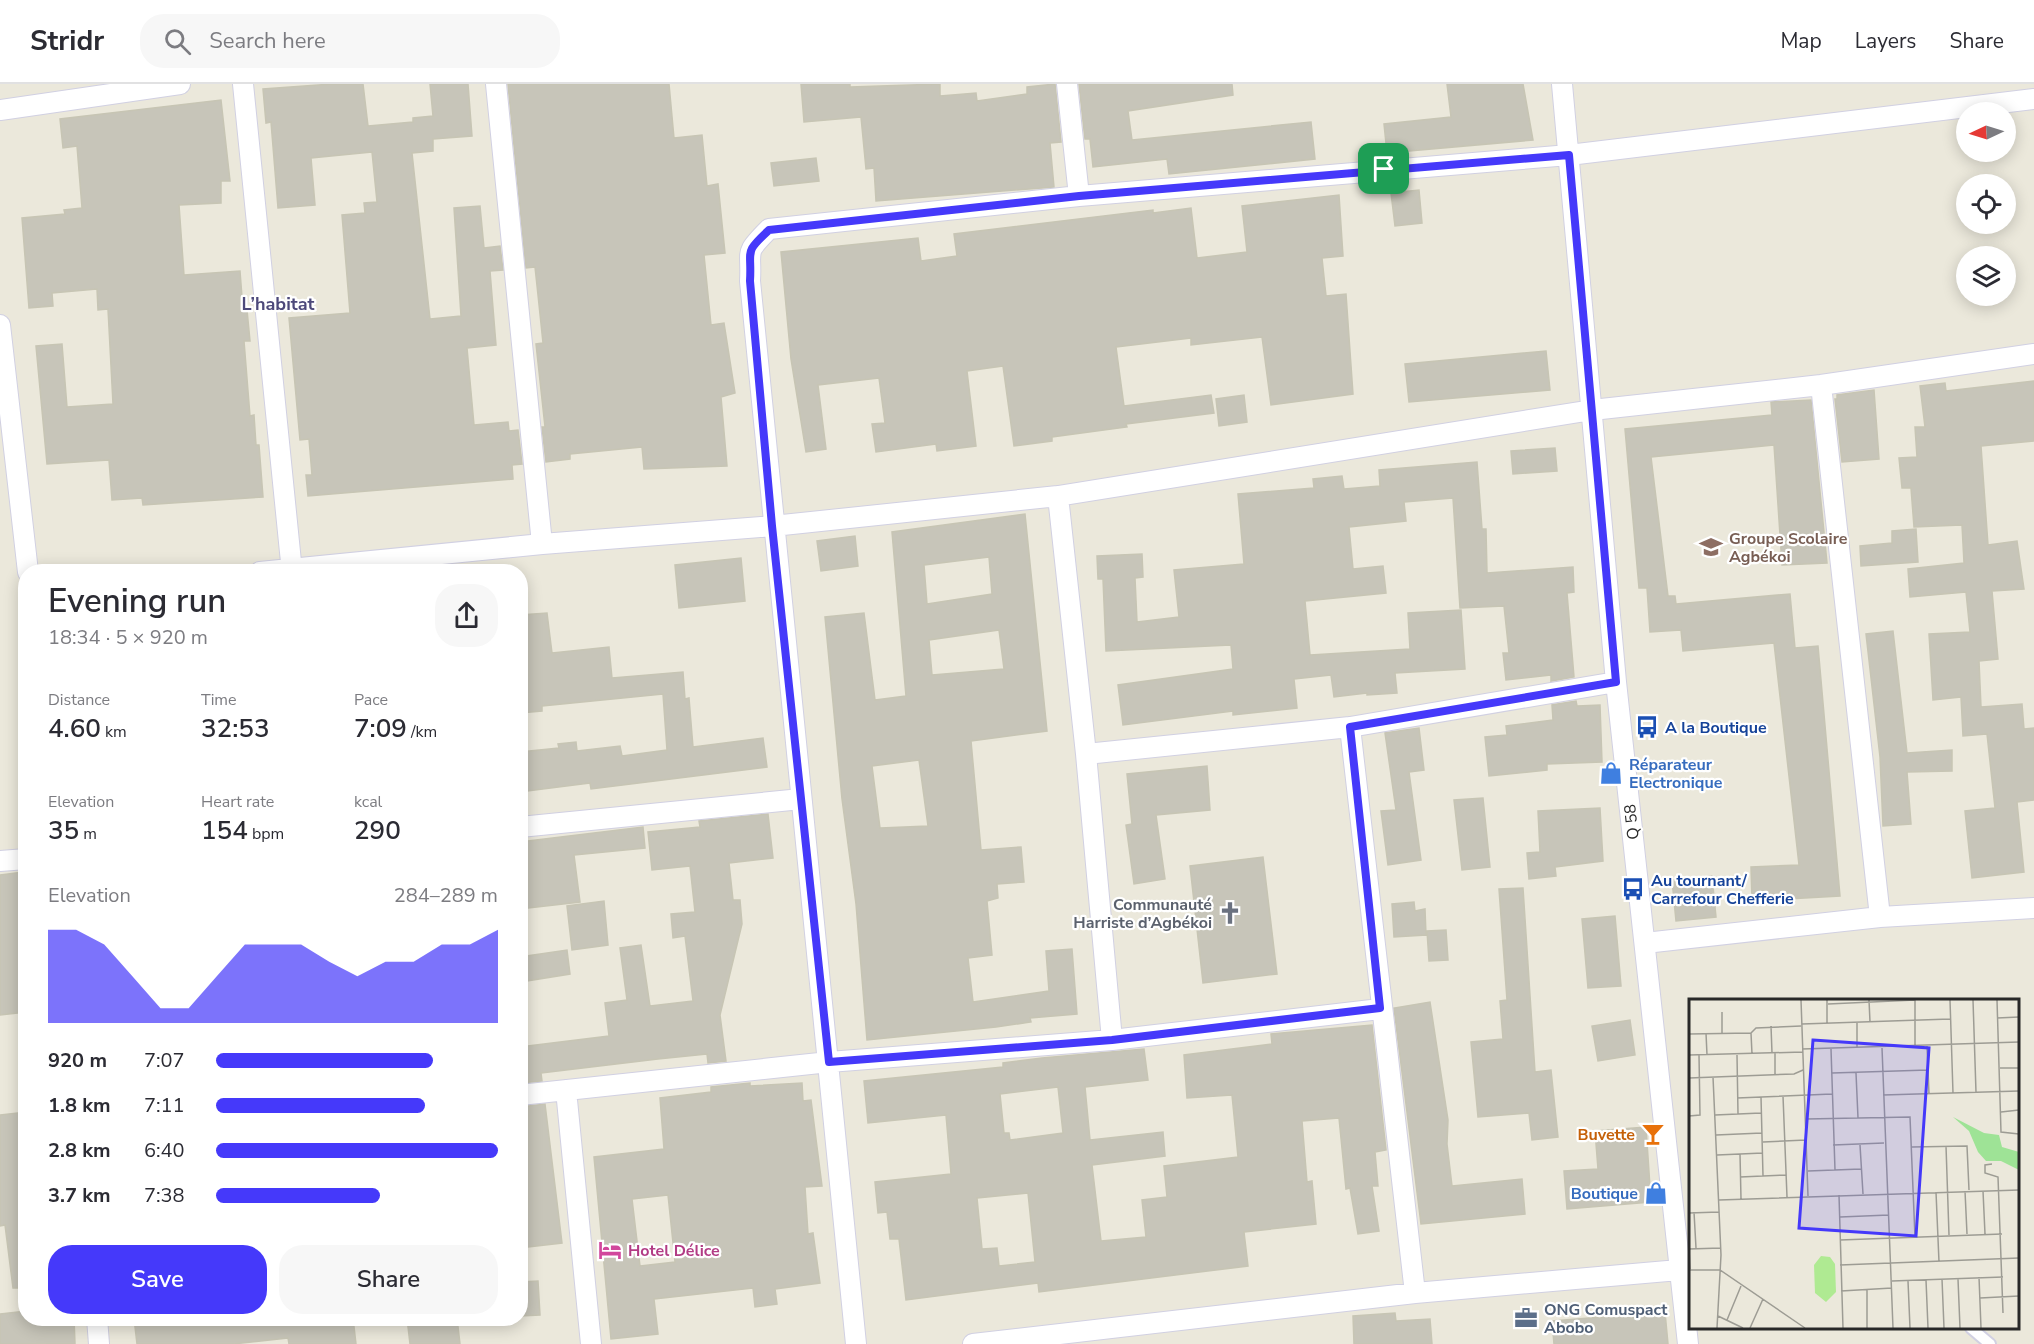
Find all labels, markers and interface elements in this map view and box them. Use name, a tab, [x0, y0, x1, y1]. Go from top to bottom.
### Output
search box	[140, 14, 560, 68]
text: Stridr	[30, 22, 104, 60]
icon: search	[161, 25, 194, 58]
text: Search here	[209, 26, 326, 56]
text: Map	[1780, 27, 1822, 55]
text: Layers	[1855, 27, 1916, 55]
text: Share	[1949, 27, 2004, 55]
north arrow	[1956, 102, 2016, 162]
map controls	[1956, 102, 2016, 306]
pin	[1358, 143, 1409, 194]
icon: arrive	[1367, 152, 1400, 185]
button: locate	[1956, 174, 2016, 234]
button: layers	[1956, 246, 2016, 306]
district label: L’habitat	[242, 292, 315, 316]
place label: Groupe Scolaire Agbékoi	[1729, 528, 1848, 568]
school or university icon: Groupe Scolaire Agbékoi	[1698, 534, 1724, 560]
text: Evening run	[48, 579, 226, 624]
button: share	[435, 584, 498, 647]
text: 18:34 · 5 × 920 m	[48, 624, 208, 651]
text: Distance	[48, 689, 110, 711]
text: Time	[201, 689, 237, 711]
text: Pace	[354, 689, 388, 711]
text: 4.60	[48, 711, 101, 746]
text: 32:53	[201, 711, 270, 746]
text: 7:09	[354, 711, 407, 746]
bus stop icon: A la Boutique	[1634, 714, 1660, 740]
place label: A la Boutique	[1665, 717, 1767, 739]
text: km	[101, 721, 127, 743]
text: /km	[407, 721, 437, 743]
place label: Réparateur Electronique	[1629, 754, 1723, 794]
shop icon: Réparateur Electronique	[1598, 760, 1624, 786]
text: Elevation	[48, 791, 114, 813]
text: Heart rate	[201, 791, 274, 813]
text: kcal	[354, 791, 382, 813]
street label: Q 58	[1619, 803, 1645, 841]
text: 35	[48, 813, 79, 848]
text: 154	[201, 813, 248, 848]
text: 290	[354, 813, 401, 848]
text: m	[79, 823, 97, 845]
text: bpm	[248, 823, 284, 845]
place label: Au tournant/ Carrefour Chefferie	[1651, 870, 1794, 910]
bus stop icon: Au tournant/ Carrefour Chefferie	[1620, 876, 1646, 902]
text: Elevation	[48, 882, 131, 909]
text: 284–289 m	[394, 882, 498, 909]
place label: Communauté Harriste d’Agbékoi	[1073, 894, 1212, 934]
church icon: Communauté Harriste d’Agbékoi	[1217, 900, 1243, 926]
inset map	[1689, 999, 2019, 1329]
text: 920 m	[48, 1047, 107, 1074]
text: 7:07	[144, 1047, 185, 1074]
text: 1.8 km	[48, 1092, 111, 1119]
text: 7:11	[144, 1092, 185, 1119]
bar icon: Buvette	[1640, 1121, 1666, 1147]
place label: Buvette	[1577, 1124, 1635, 1146]
text: 2.8 km	[48, 1137, 111, 1164]
text: 6:40	[144, 1137, 185, 1164]
shop icon: Boutique	[1643, 1180, 1669, 1206]
text: 3.7 km	[48, 1182, 111, 1209]
text: 7:38	[144, 1182, 185, 1209]
place label: Boutique	[1571, 1183, 1638, 1205]
hotel icon: Hotel Délice	[597, 1237, 623, 1263]
place label: Hotel Délice	[628, 1240, 720, 1262]
button: Save	[48, 1245, 267, 1314]
button: Share	[279, 1245, 498, 1314]
place label: ONG Comuspact Abobo	[1544, 1299, 1668, 1339]
office icon: ONG Comuspact Abobo	[1513, 1305, 1539, 1331]

